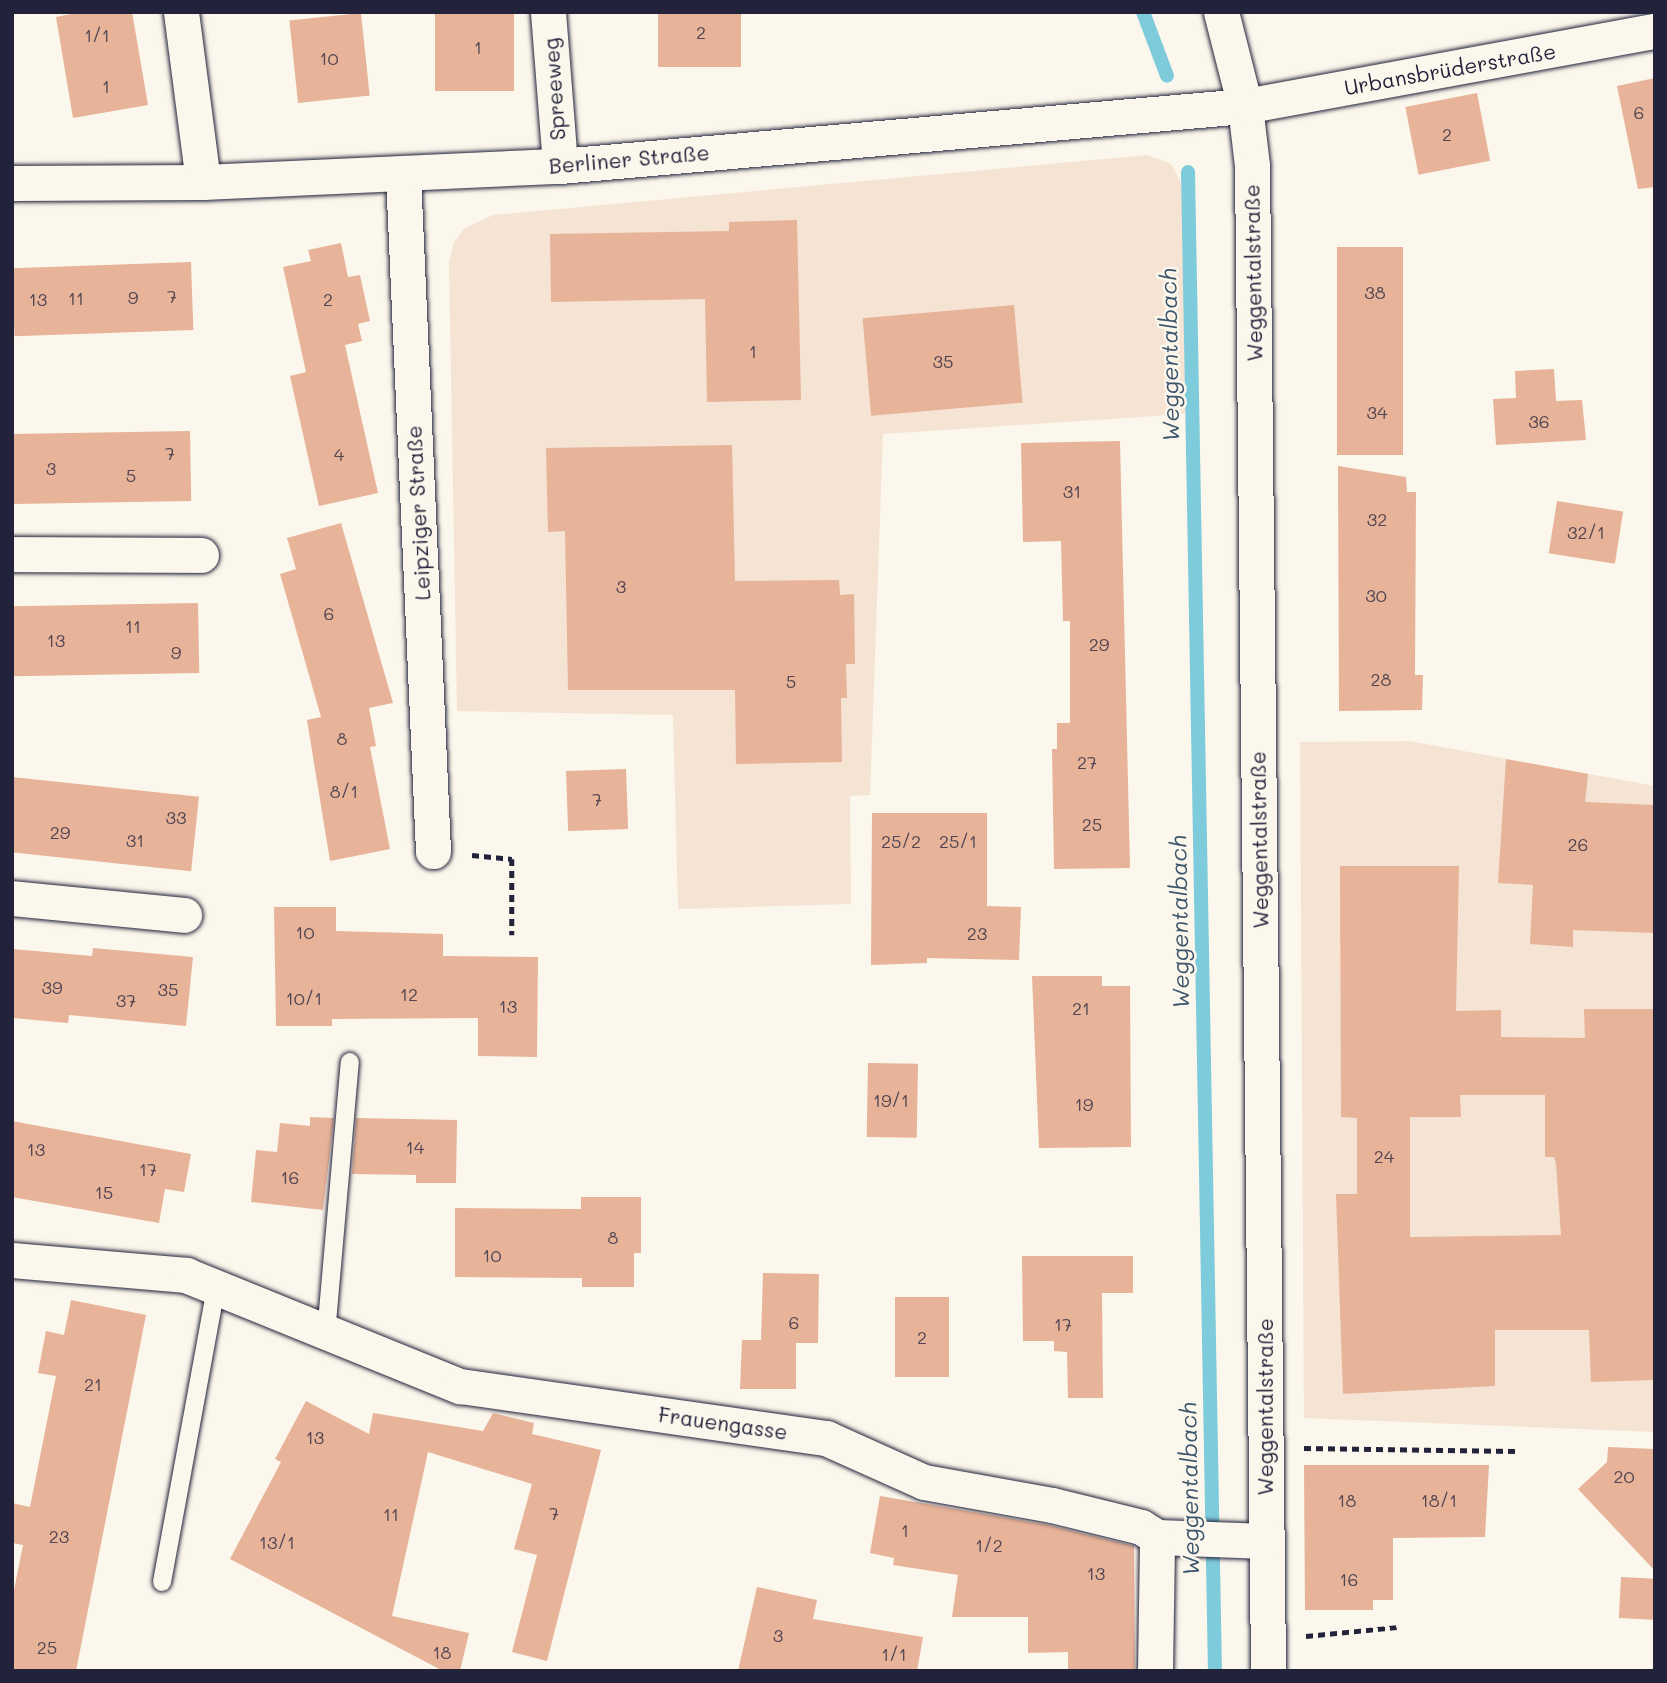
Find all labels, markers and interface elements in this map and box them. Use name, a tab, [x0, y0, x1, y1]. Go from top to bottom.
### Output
house number: 2	[696, 21, 706, 43]
house number: 1/1	[84, 24, 110, 46]
house number: 1	[474, 36, 482, 58]
street label: Spreeweg	[538, 37, 570, 141]
street label: Urbansbrüderstraße	[1342, 38, 1558, 100]
house number: 10	[319, 47, 339, 69]
house number: 1	[102, 75, 110, 97]
house number: 6	[1634, 101, 1644, 123]
house number: 2	[1442, 123, 1452, 145]
street label: Berliner Straße	[548, 139, 710, 179]
street label: Weggentalstraße	[1239, 184, 1267, 362]
water label: Weggentalbach	[1154, 268, 1184, 442]
house number: 38	[1364, 281, 1386, 303]
house number: 7	[167, 285, 177, 307]
house number: 9	[128, 286, 138, 308]
house number: 11	[68, 287, 84, 309]
house number: 13	[29, 288, 47, 310]
house number: 2	[323, 288, 333, 310]
house number: 1	[749, 340, 757, 362]
house number: 35	[932, 350, 954, 372]
house number: 34	[1366, 401, 1388, 423]
house number: 36	[1528, 410, 1550, 432]
street label: Leipziger Straße	[401, 425, 435, 601]
house number: 7	[165, 442, 175, 464]
house number: 4	[334, 443, 344, 465]
house number: 3	[46, 457, 56, 479]
house number: 5	[126, 464, 136, 486]
house number: 31	[1063, 480, 1081, 502]
house number: 32	[1367, 508, 1387, 530]
house number: 32/1	[1567, 521, 1605, 543]
house number: 3	[616, 575, 626, 597]
house number: 30	[1365, 584, 1387, 606]
house number: 6	[324, 602, 334, 624]
house number: 11	[125, 615, 141, 637]
house number: 13	[47, 629, 65, 651]
house number: 29	[1089, 633, 1109, 655]
house number: 9	[171, 641, 181, 663]
house number: 28	[1371, 668, 1391, 690]
house number: 5	[786, 670, 796, 692]
house number: 8	[337, 727, 347, 749]
house number: 27	[1077, 751, 1097, 773]
street label: Weggentalstraße	[1245, 751, 1273, 929]
house number: 8/1	[330, 780, 358, 802]
house number: 7	[592, 788, 602, 810]
house number: 33	[165, 806, 187, 828]
house number: 25	[1082, 813, 1102, 835]
house number: 29	[50, 821, 70, 843]
house number: 31	[126, 829, 144, 851]
house number: 25/2	[881, 830, 921, 852]
house number: 25/1	[939, 830, 977, 852]
house number: 26	[1568, 833, 1588, 855]
water label: Weggentalbach	[1164, 835, 1194, 1009]
house number: 10	[295, 921, 315, 943]
house number: 23	[967, 922, 987, 944]
house number: 39	[41, 976, 63, 998]
house number: 35	[157, 978, 179, 1000]
house number: 12	[400, 983, 418, 1005]
house number: 10/1	[286, 987, 322, 1009]
house number: 37	[116, 989, 136, 1011]
house number: 13	[499, 995, 517, 1017]
house number: 21	[1072, 997, 1090, 1019]
house number: 19/1	[873, 1089, 909, 1111]
house number: 19	[1075, 1093, 1093, 1115]
house number: 14	[406, 1136, 424, 1158]
house number: 13	[27, 1138, 45, 1160]
house number: 24	[1374, 1145, 1394, 1167]
house number: 17	[139, 1158, 157, 1180]
house number: 16	[281, 1166, 299, 1188]
house number: 15	[95, 1181, 113, 1203]
house number: 8	[608, 1226, 618, 1248]
house number: 10	[482, 1244, 502, 1266]
house number: 6	[789, 1311, 799, 1333]
house number: 17	[1054, 1313, 1072, 1335]
street label: Weggentalstraße	[1252, 1318, 1278, 1496]
house number: 2	[917, 1326, 927, 1348]
house number: 21	[84, 1373, 102, 1395]
street label: Frauengasse	[657, 1401, 789, 1445]
water label: Weggentalbach	[1174, 1402, 1204, 1576]
house number: 13	[306, 1426, 324, 1448]
house number: 20	[1613, 1465, 1635, 1487]
house number: 18	[1338, 1489, 1356, 1511]
house number: 18/1	[1421, 1489, 1457, 1511]
house number: 7	[549, 1502, 559, 1524]
house number: 11	[383, 1503, 399, 1525]
house number: 1	[901, 1519, 909, 1541]
house number: 23	[49, 1525, 69, 1547]
house number: 13/1	[259, 1531, 295, 1553]
house number: 1/2	[975, 1534, 1003, 1556]
house number: 13	[1087, 1562, 1105, 1584]
house number: 16	[1340, 1568, 1358, 1590]
house number: 3	[773, 1624, 783, 1646]
house number: 25	[37, 1636, 57, 1658]
house number: 18	[433, 1641, 451, 1663]
house number: 1/1	[881, 1643, 907, 1665]

